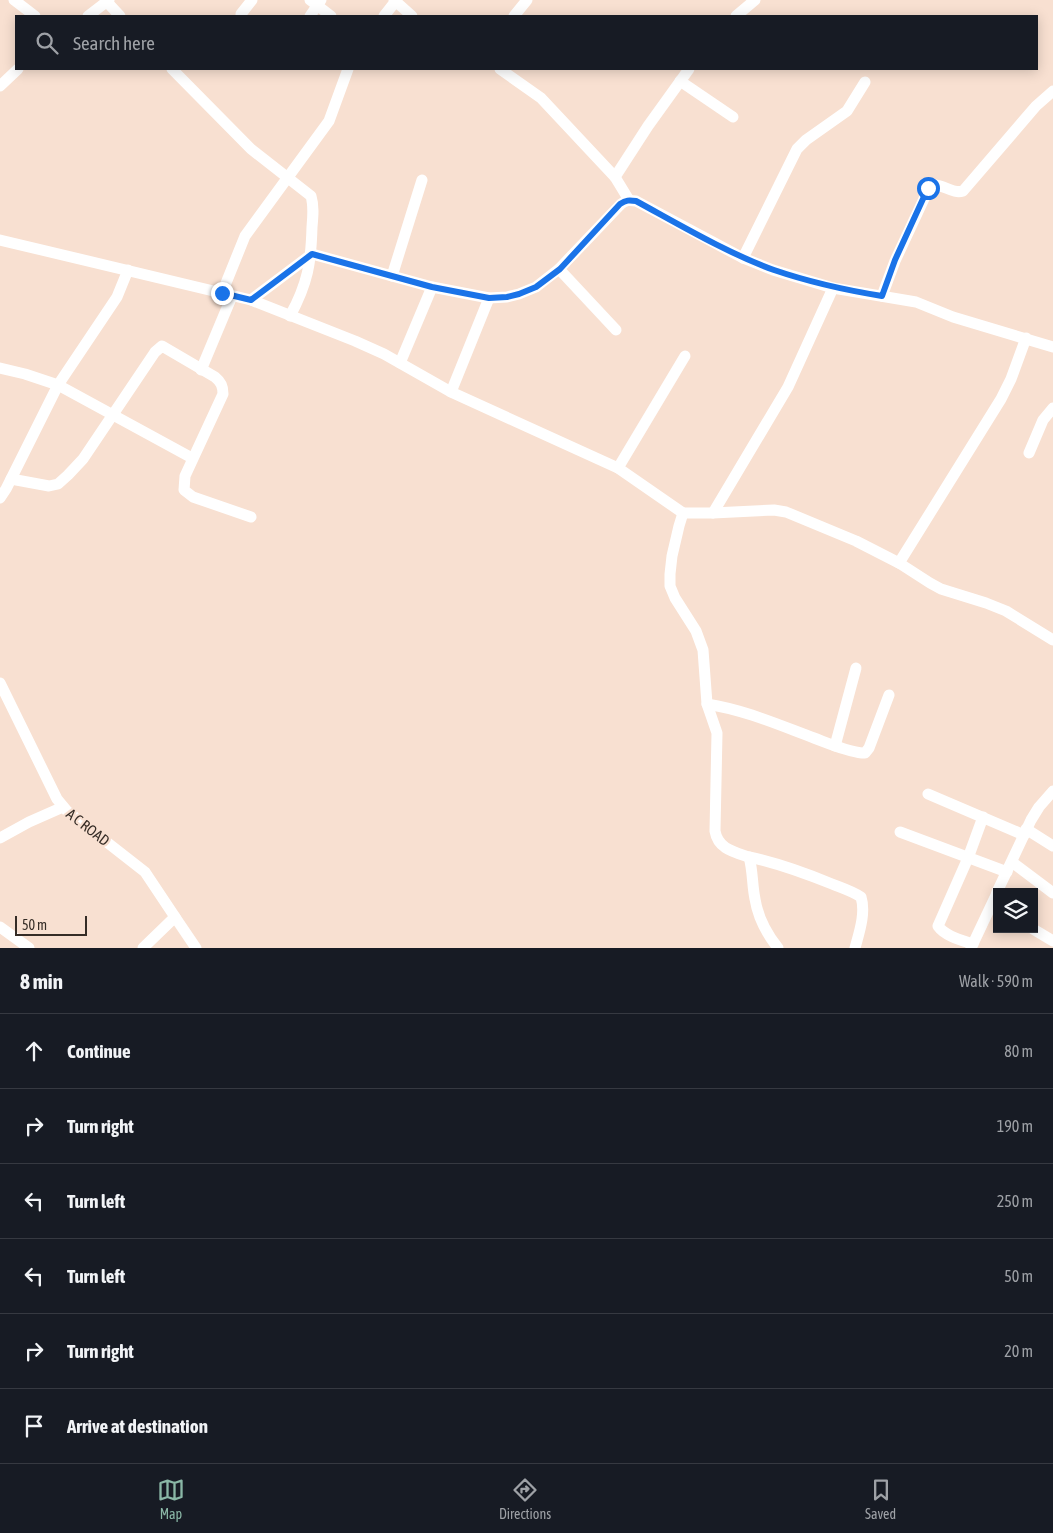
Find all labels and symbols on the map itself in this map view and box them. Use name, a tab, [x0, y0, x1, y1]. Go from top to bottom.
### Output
route start	[917, 177, 940, 200]
route end	[211, 282, 234, 305]
street label: A C ROAD	[63, 805, 113, 849]
scale bar	[15, 913, 88, 936]

